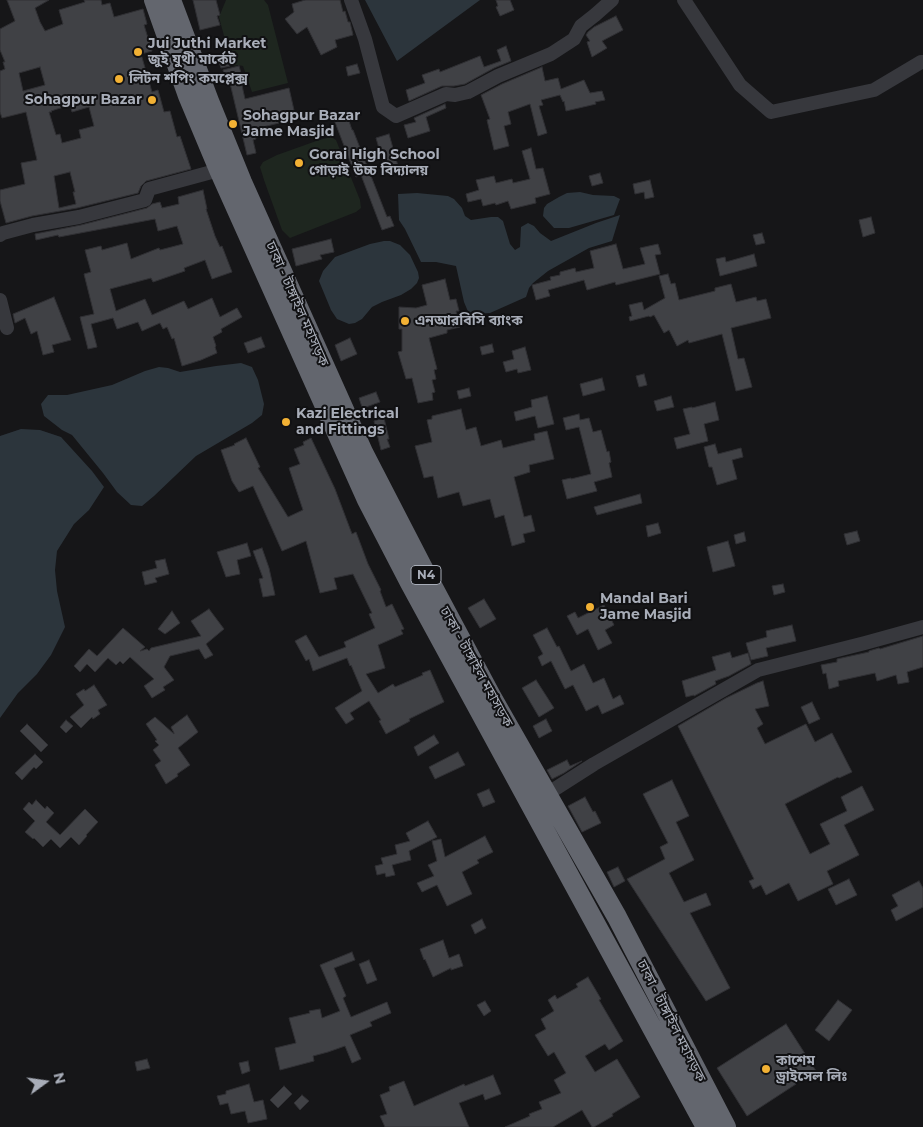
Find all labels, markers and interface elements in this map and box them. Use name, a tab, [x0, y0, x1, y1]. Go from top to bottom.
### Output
place label: Jui Juthi Market জুই যুথী মার্কেট	[148, 36, 266, 68]
marker: Jui Juthi Market জুই যুথী মার্কেট	[132, 46, 144, 58]
place label: লিটন শপিং কমপ্লেক্স	[129, 71, 248, 87]
marker: লিটন শপিং কমপ্লেক্স	[113, 73, 125, 85]
place label: Sohagpur Bazar	[25, 92, 142, 108]
marker: Sohagpur Bazar	[146, 94, 158, 106]
place label: Sohagpur Bazar Jame Masjid	[243, 108, 360, 140]
marker: Sohagpur Bazar Jame Masjid	[227, 118, 239, 130]
place label: Gorai High School গোড়াই উচ্চ বিদ্যালয়	[309, 147, 440, 180]
marker: Gorai High School গোড়াই উচ্চ বিদ্যালয়	[293, 157, 305, 169]
street label: ঢাকা - টাঙ্গাইল মহাসড়ক	[262, 239, 332, 369]
place label: এনআরবিসি ব্যাংক	[415, 313, 523, 329]
marker: এনআরবিসি ব্যাংক	[399, 315, 411, 327]
place label: Kazi Electrical and Fittings	[296, 406, 399, 438]
marker: Kazi Electrical and Fittings	[280, 416, 292, 428]
road number: N4	[411, 566, 441, 584]
place label: Mandal Bari Jame Masjid	[600, 591, 691, 624]
marker: Mandal Bari Jame Masjid	[584, 601, 596, 613]
street label: ঢাকা - টাঙ্গাইল মহাসড়ক	[436, 604, 516, 730]
street label: ঢাকা - টাঙ্গাইল মহাসড়ক	[633, 957, 709, 1085]
place label: কাশেম ড্রাইসেল লিঃ	[776, 1053, 848, 1086]
north arrow	[20, 1057, 70, 1107]
marker: কাশেম ড্রাইসেল লিঃ	[760, 1063, 772, 1075]
text: N	[49, 1071, 70, 1086]

